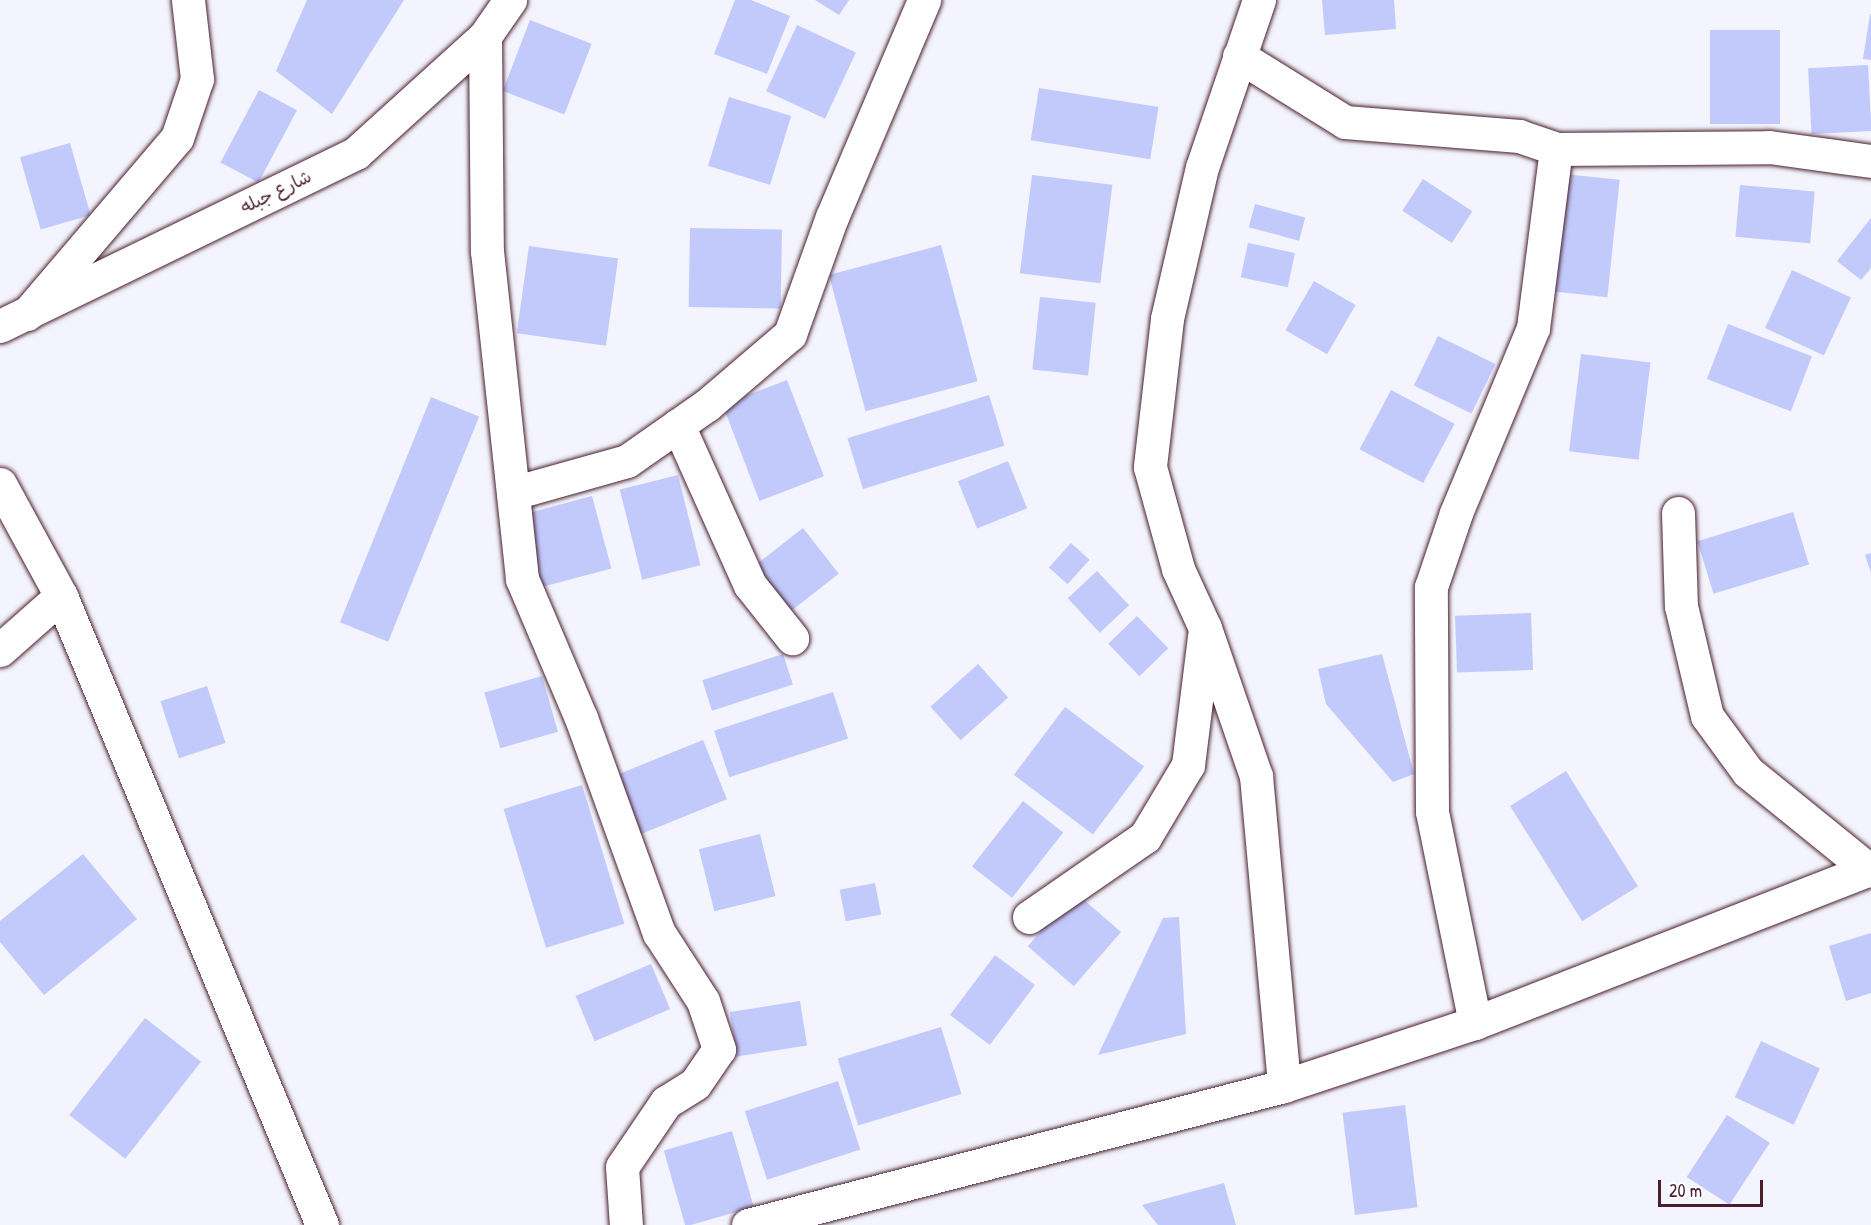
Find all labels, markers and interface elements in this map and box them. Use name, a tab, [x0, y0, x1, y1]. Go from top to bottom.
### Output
street label: شارع جبله	[237, 166, 315, 218]
scale bar	[1661, 1168, 1766, 1206]
text: 20 m	[1669, 1178, 1702, 1203]

